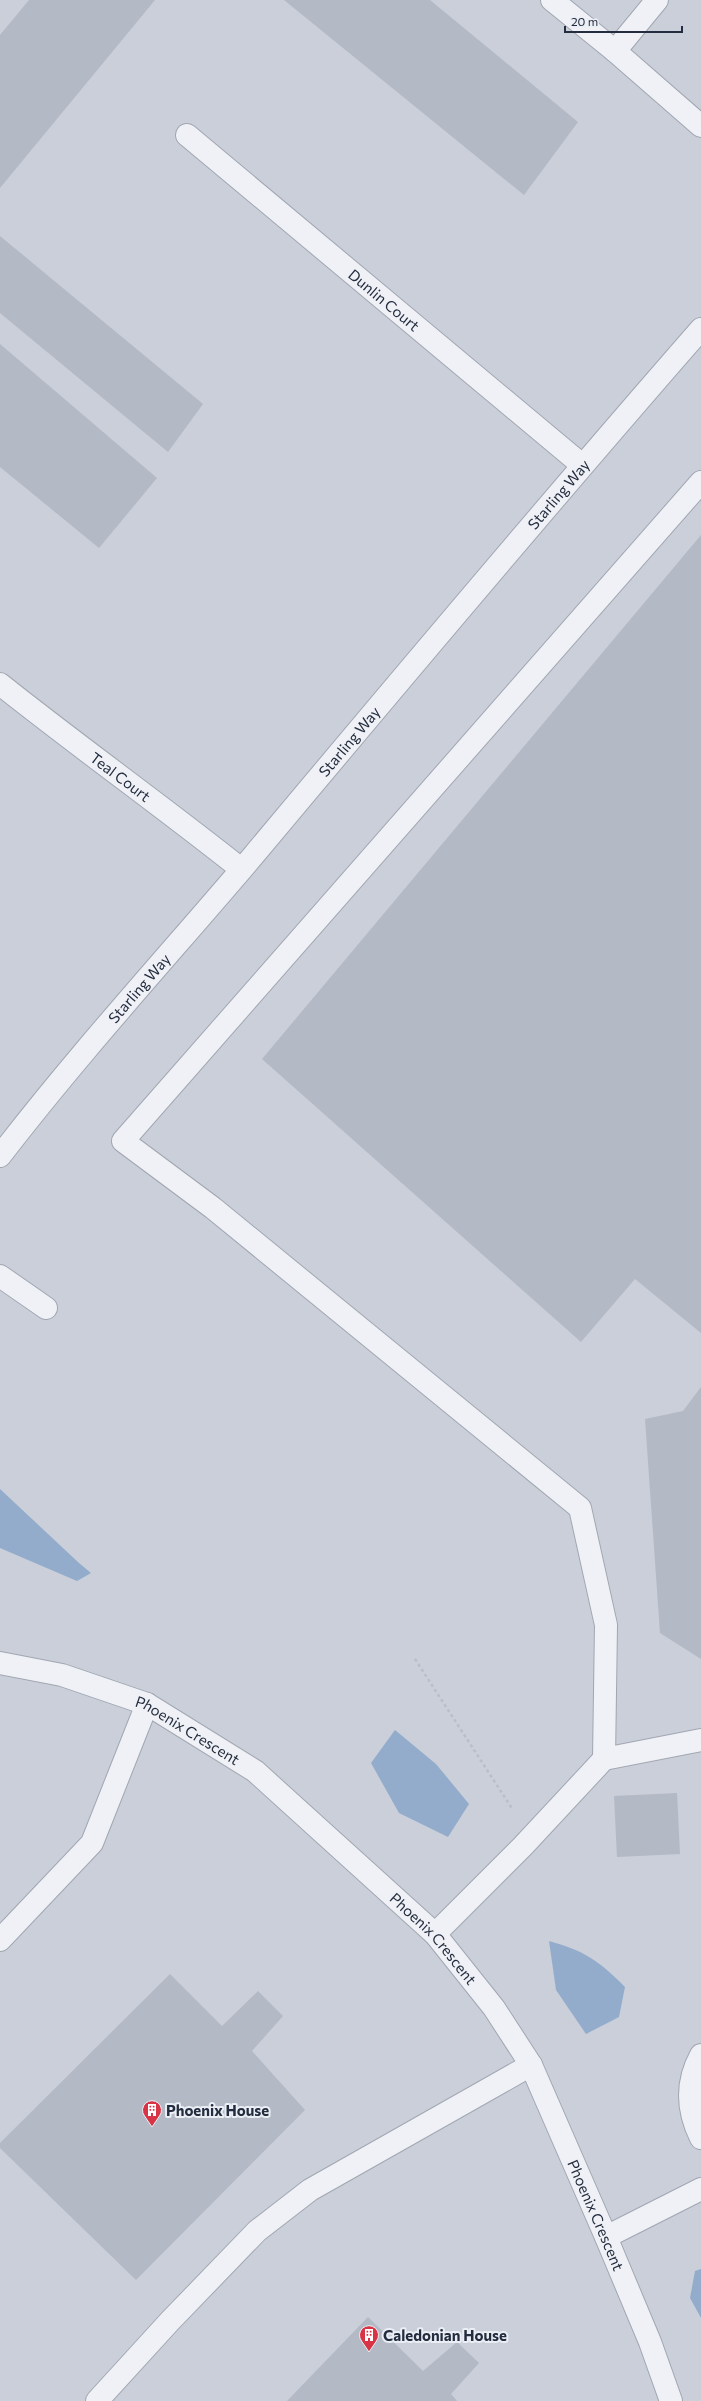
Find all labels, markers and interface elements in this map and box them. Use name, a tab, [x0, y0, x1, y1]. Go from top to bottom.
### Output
scale bar	[565, 8, 682, 34]
text: 20 m	[571, 14, 598, 28]
street label: Dunlin Court	[345, 265, 423, 335]
street label: Starling Way	[524, 455, 593, 533]
street label: Starling Way	[315, 702, 384, 780]
street label: Teal Court	[87, 748, 154, 805]
street label: Starling Way	[104, 950, 174, 1026]
street label: Phoenix Crescent	[133, 1692, 243, 1768]
street label: Phoenix Crescent	[386, 1889, 480, 1988]
building icon: Phoenix House	[141, 2099, 163, 2127]
place label: Phoenix House	[166, 2101, 269, 2119]
street label: Phoenix Crescent	[564, 2157, 628, 2273]
building icon: Caledonian House	[358, 2324, 380, 2352]
place label: Caledonian House	[383, 2326, 507, 2344]

